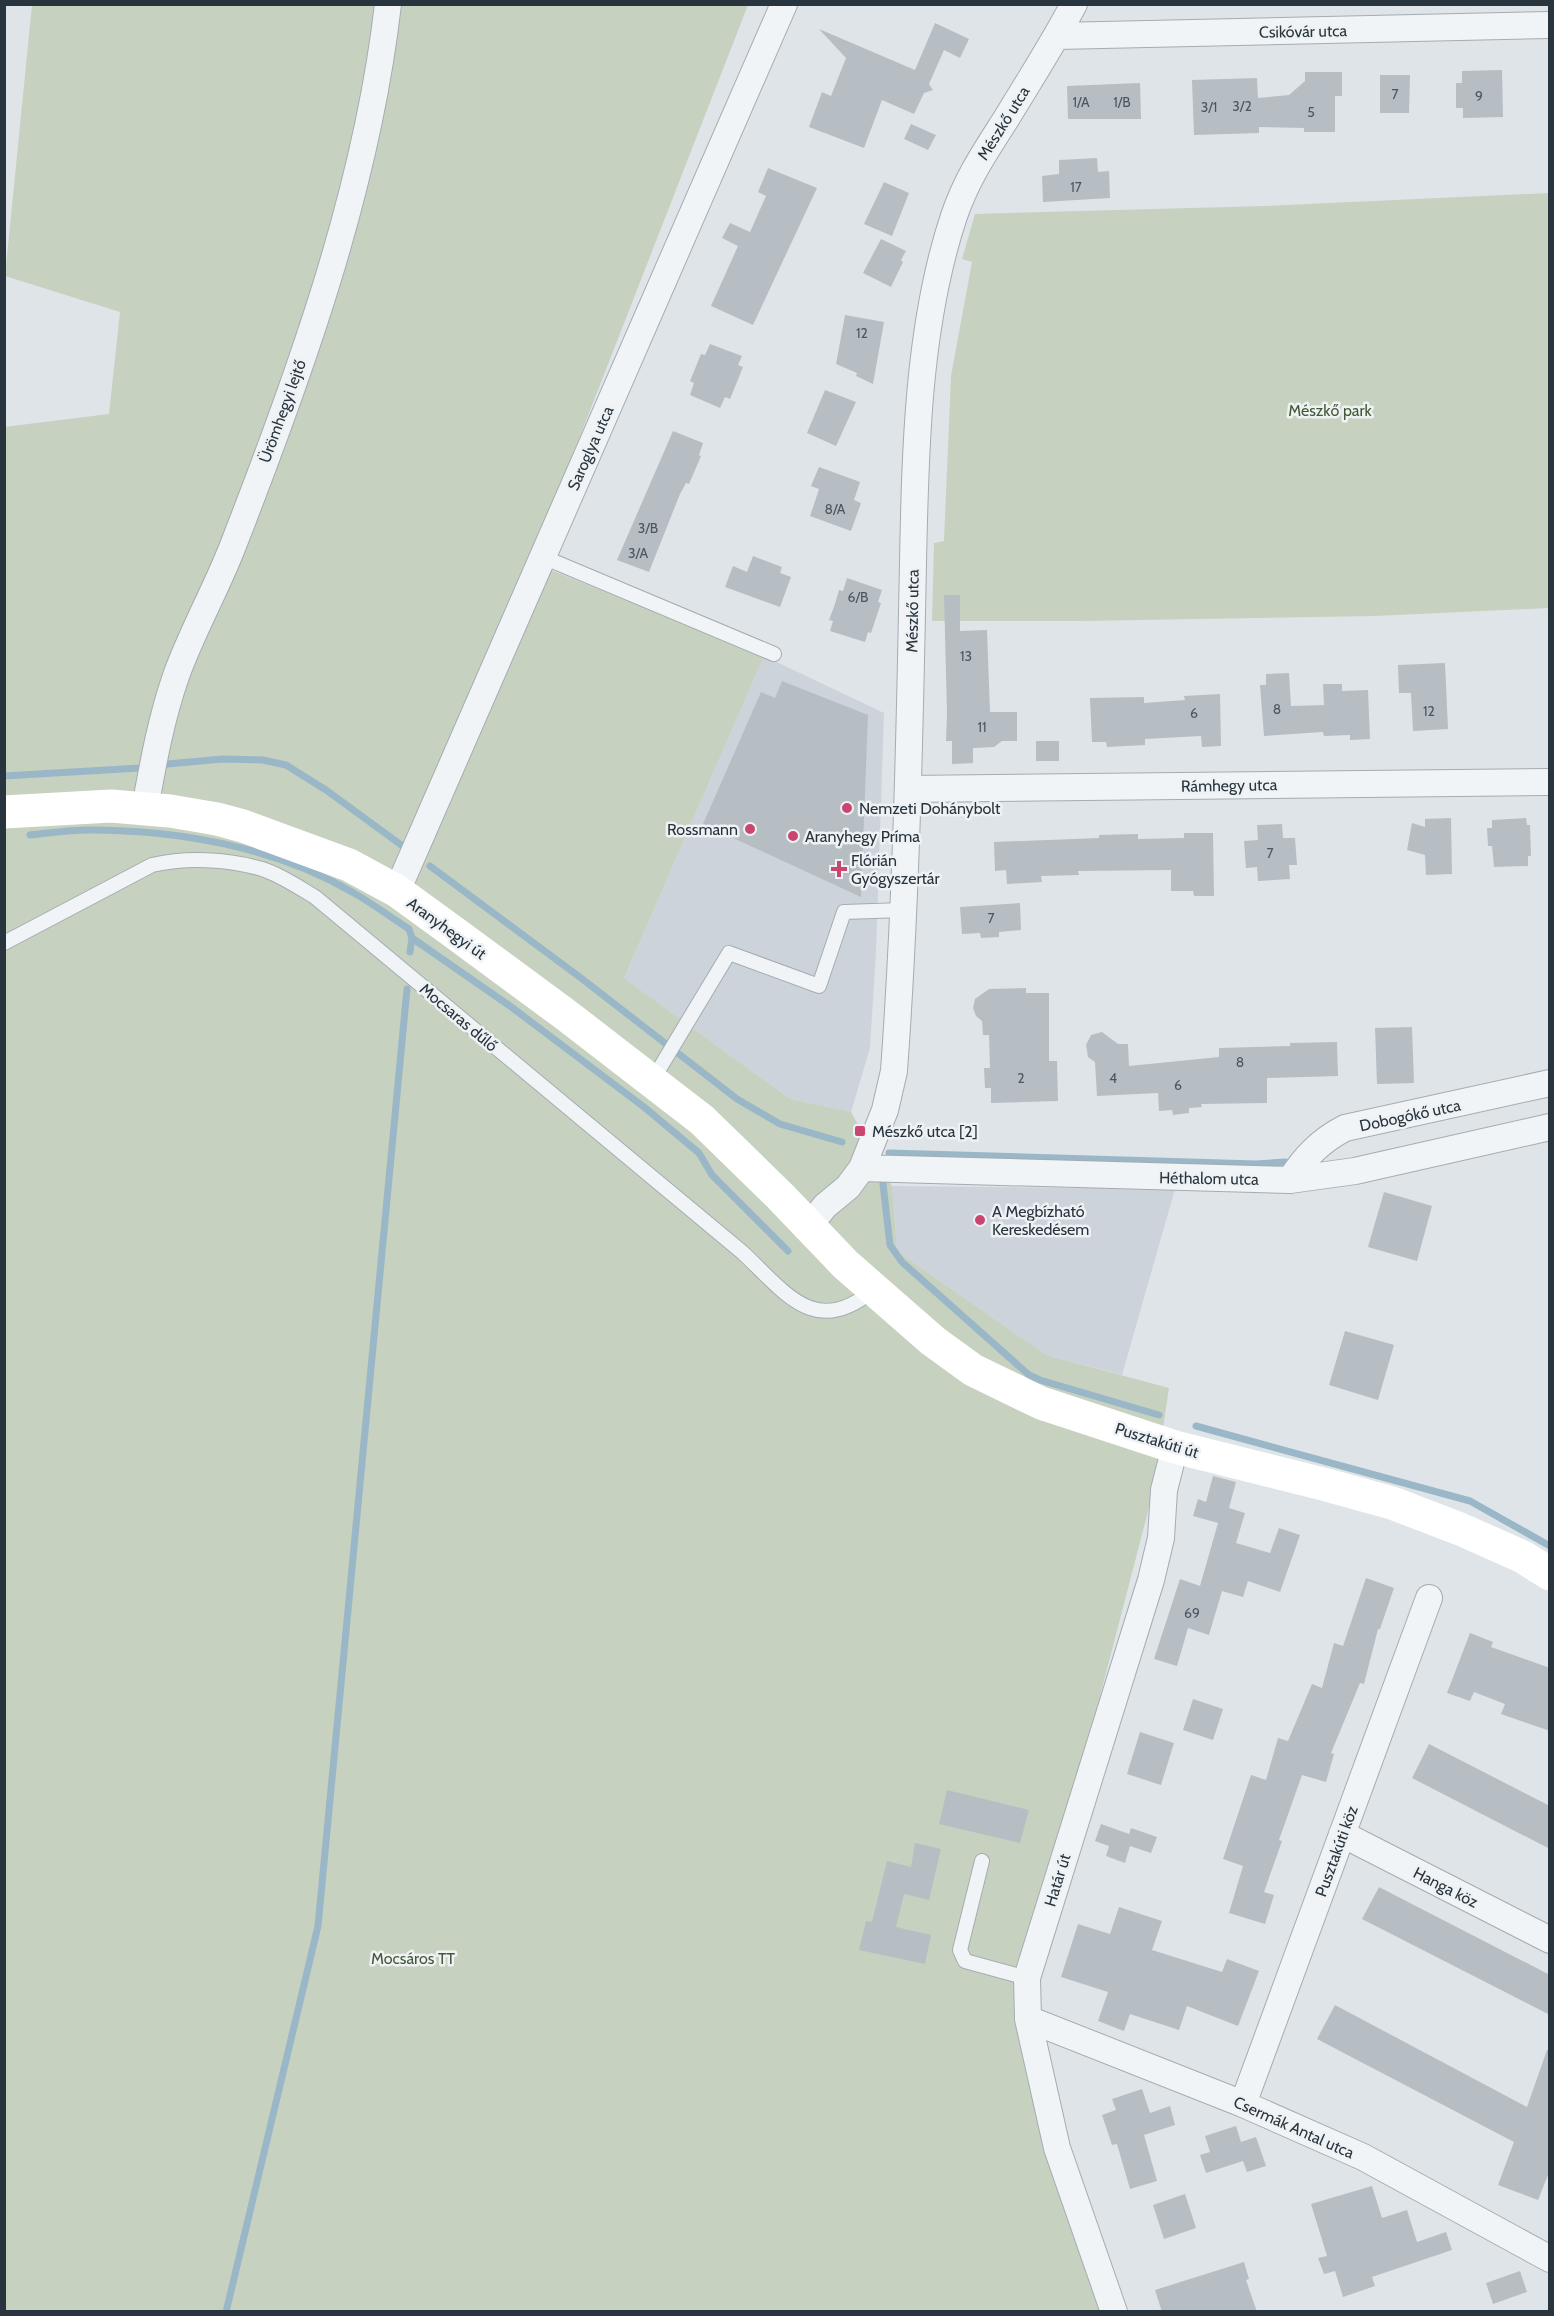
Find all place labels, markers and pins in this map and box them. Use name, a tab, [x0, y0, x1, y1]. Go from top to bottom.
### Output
place label: Nemzeti Dohánybolt	[859, 799, 1001, 818]
marker: Nemzeti Dohánybolt	[840, 801, 854, 815]
place label: Rossmann	[667, 820, 738, 839]
marker: Rossmann	[743, 822, 757, 836]
place label: Aranyhegy Príma	[805, 827, 920, 846]
marker: Aranyhegy Príma	[786, 829, 800, 843]
place label: Flórián Gyógyszertár	[851, 851, 941, 888]
marker: Flórián Gyógyszertár	[832, 862, 846, 876]
place label: Mészkő utca [2]	[872, 1122, 978, 1141]
marker: Mészkő utca [2]	[853, 1124, 867, 1138]
place label: A Megbízható Kereskedésem	[992, 1202, 1089, 1239]
marker: A Megbízható Kereskedésem	[973, 1213, 987, 1227]

